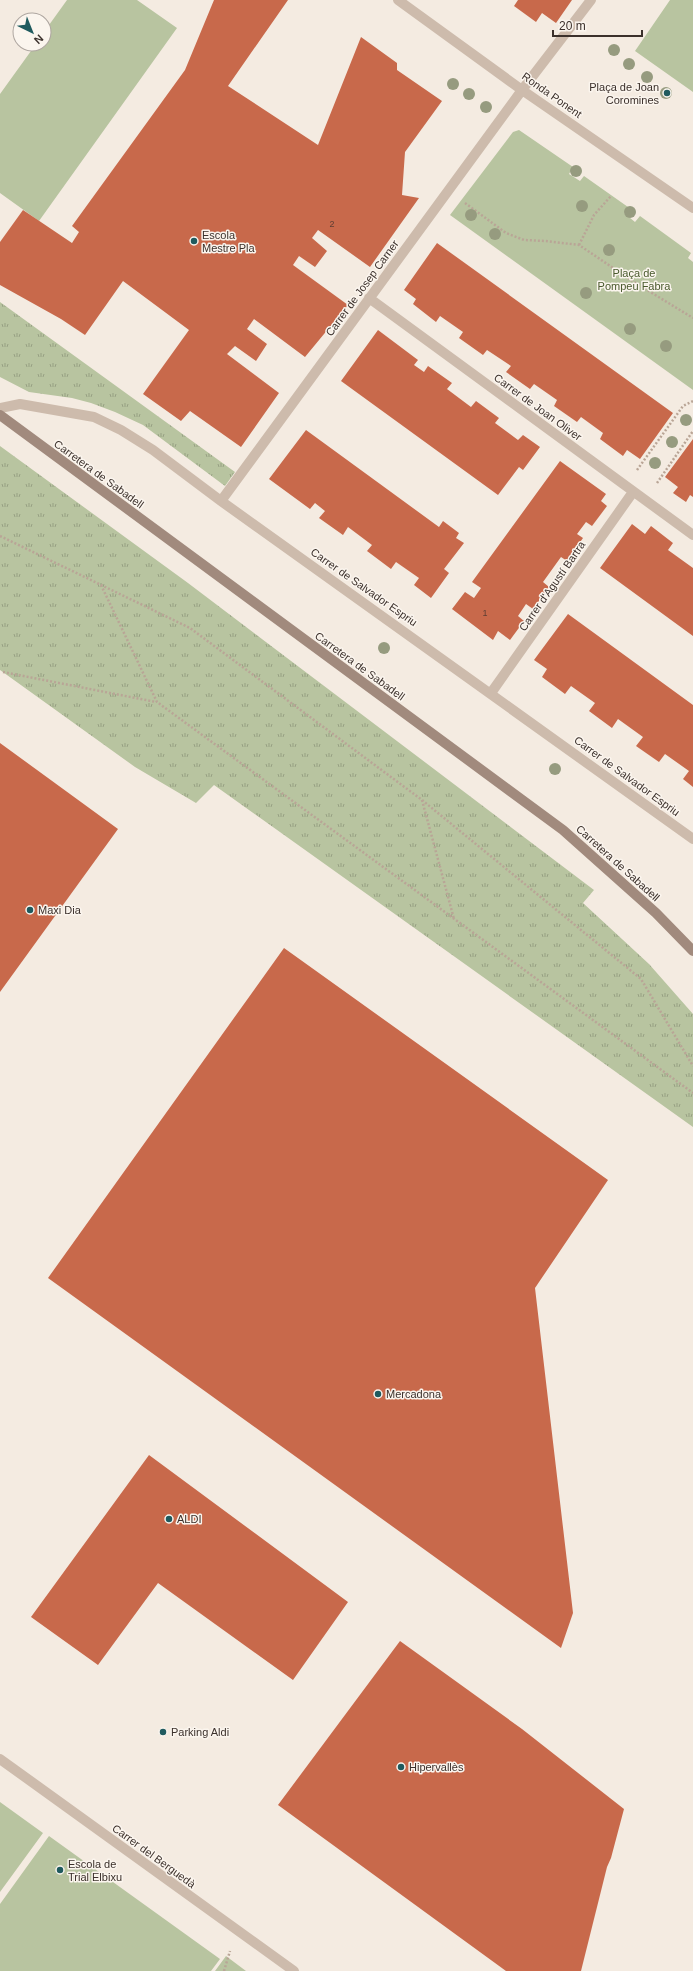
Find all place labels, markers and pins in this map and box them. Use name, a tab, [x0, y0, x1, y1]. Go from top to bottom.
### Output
place label: Plaça de Joan Coromines	[589, 81, 659, 106]
marker: Plaça de Joan Coromines	[662, 88, 672, 98]
place label: Escola Mestre Pla	[202, 229, 255, 254]
marker: Escola Mestre Pla	[189, 236, 199, 246]
place label: Maxi Dia	[38, 904, 82, 916]
marker: Maxi Dia	[25, 905, 35, 915]
place label: Mercadona	[386, 1388, 442, 1400]
marker: Mercadona	[373, 1389, 383, 1399]
place label: ALDI	[177, 1513, 201, 1525]
marker: ALDI	[164, 1514, 174, 1524]
place label: Parking Aldi	[171, 1726, 229, 1738]
marker: Parking Aldi	[158, 1727, 168, 1737]
place label: Hipervallès	[409, 1761, 464, 1773]
marker: Hipervallès	[396, 1762, 406, 1772]
place label: Escola de Trial Elbixu	[68, 1858, 122, 1883]
marker: Escola de Trial Elbixu	[55, 1865, 65, 1875]

